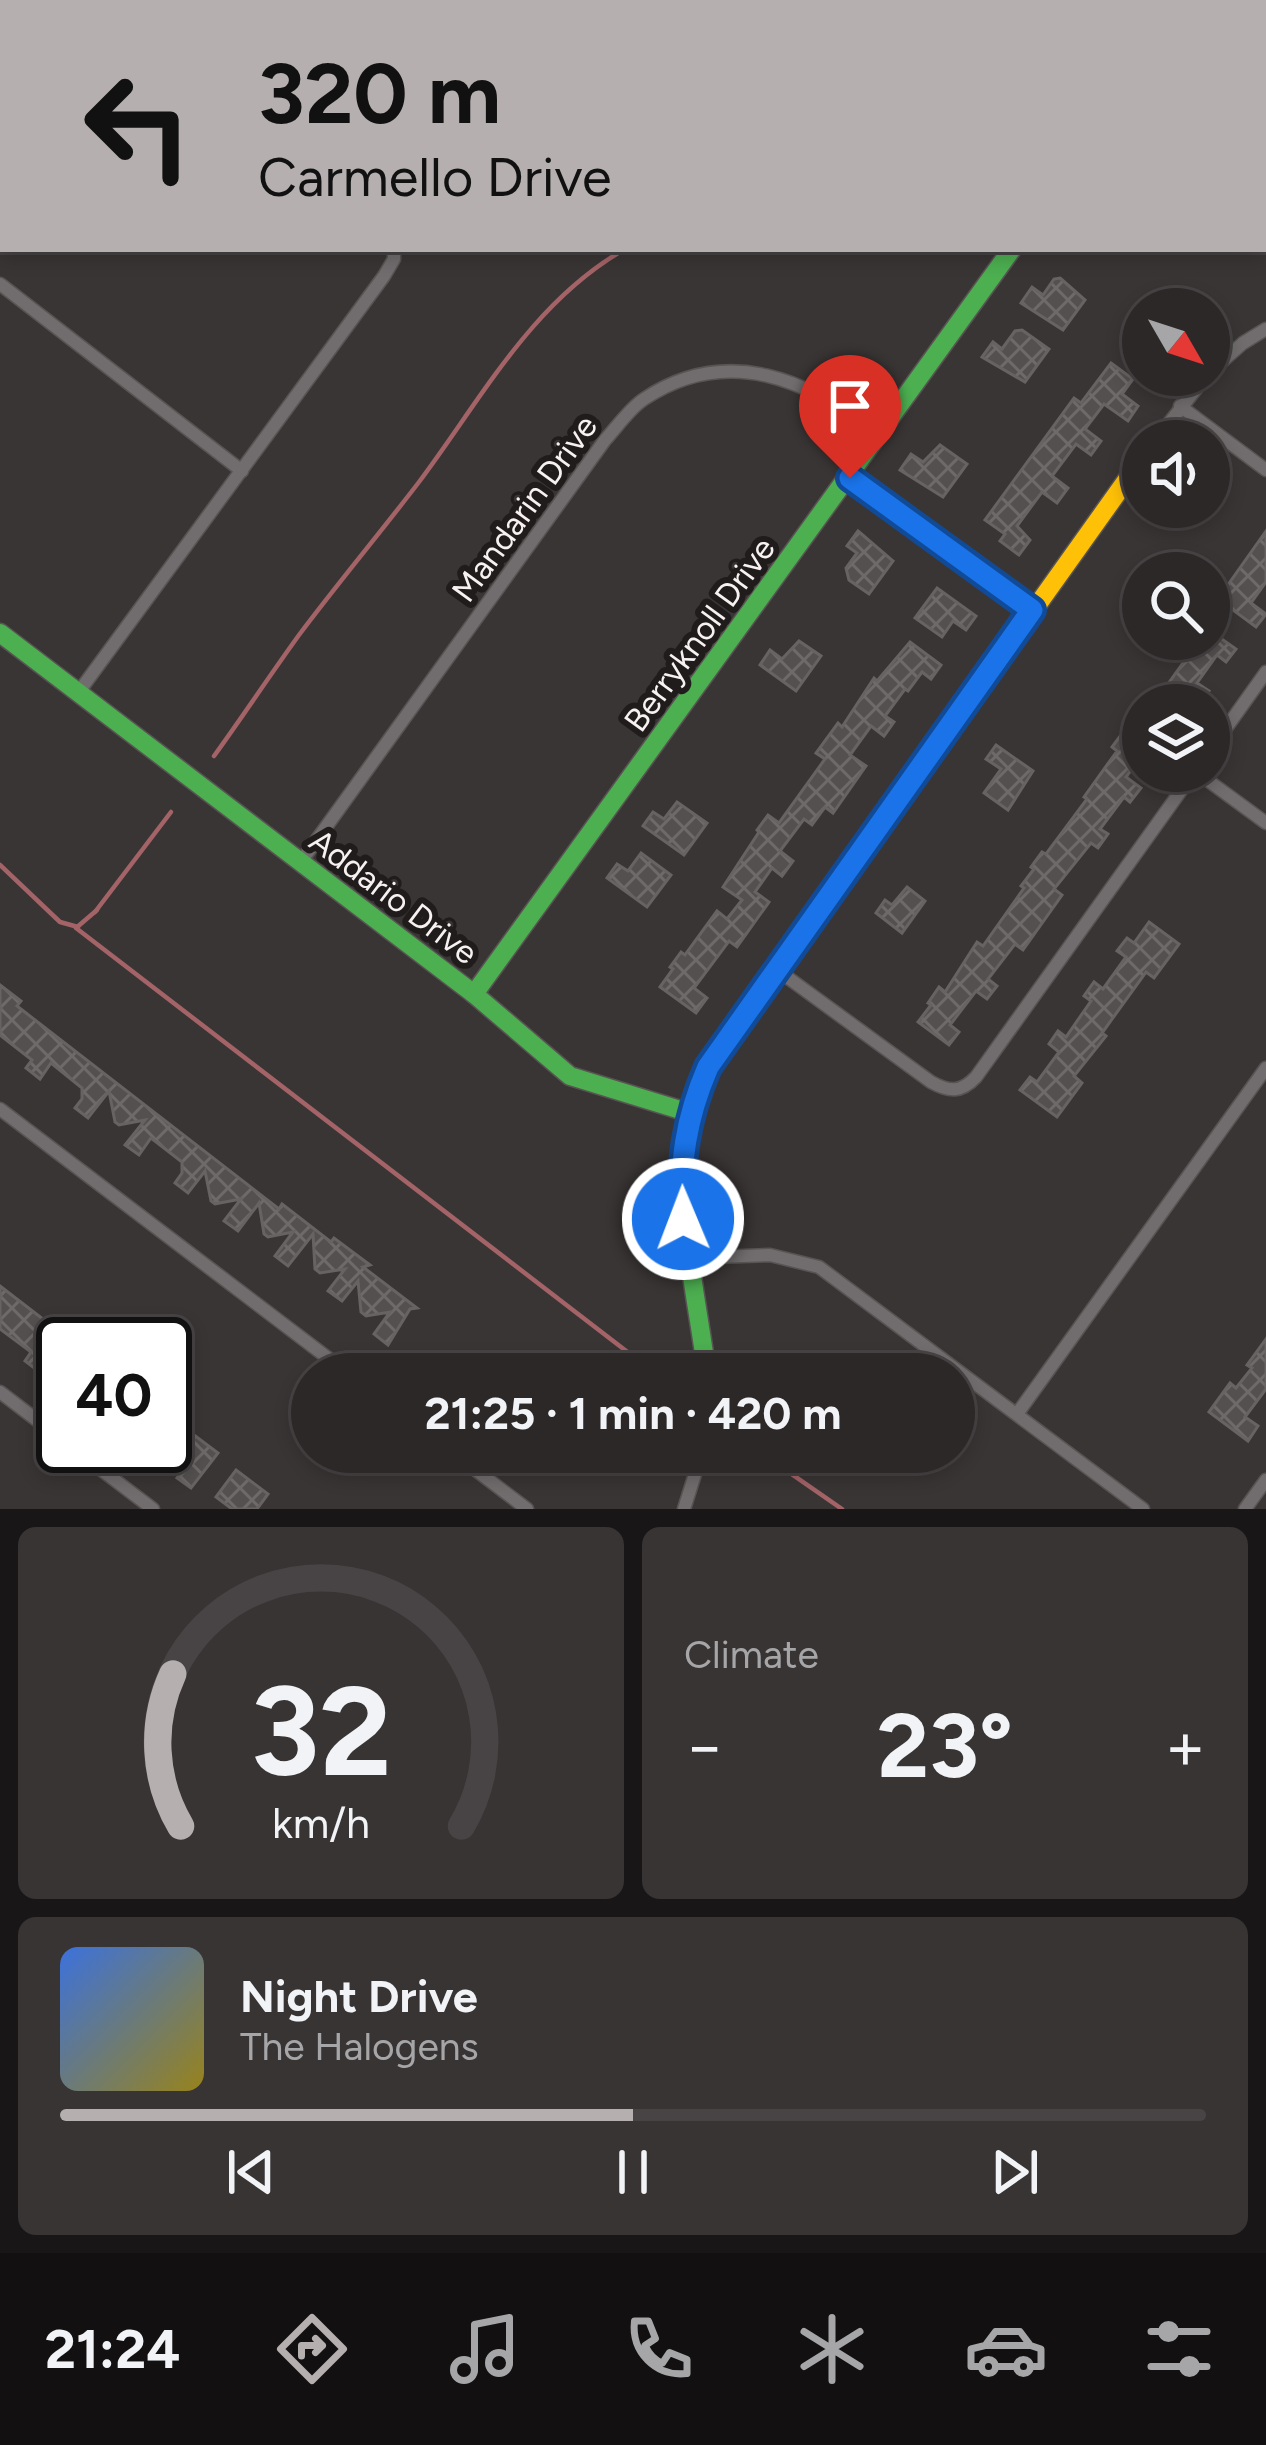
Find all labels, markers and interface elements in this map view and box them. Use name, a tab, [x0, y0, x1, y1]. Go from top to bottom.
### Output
text: 320 m	[258, 43, 501, 144]
icon: left	[60, 48, 216, 204]
text: Carmello Drive	[258, 145, 611, 210]
north arrow	[1122, 288, 1230, 396]
map controls	[1122, 288, 1230, 792]
pin	[799, 355, 901, 478]
icon: arrive	[817, 373, 883, 439]
street label: Mandarin Drive	[444, 407, 605, 609]
button: sound	[1122, 420, 1230, 528]
street label: Berryknoll Drive	[616, 530, 783, 739]
button: search	[1122, 552, 1230, 660]
button: layers	[1122, 684, 1230, 792]
street label: Addario Drive	[302, 821, 485, 972]
position arrow	[620, 1156, 746, 1282]
speed limit sign: 40	[36, 1317, 192, 1473]
text: 21:25 · 1 min · 420 m	[425, 1386, 841, 1440]
text: Climate	[684, 1631, 819, 1678]
text: 32	[250, 1656, 392, 1806]
text: 23°	[877, 1691, 1013, 1800]
text: −	[684, 1706, 725, 1786]
text: +	[1165, 1706, 1206, 1786]
text: km/h	[272, 1797, 370, 1849]
text: Night Drive	[240, 1969, 478, 2023]
text: The Halogens	[240, 2023, 479, 2070]
icon: previous	[218, 2139, 284, 2205]
icon: pause	[600, 2139, 666, 2205]
icon: next	[982, 2139, 1048, 2205]
icon: directions	[270, 2307, 354, 2391]
icon: music	[443, 2307, 527, 2391]
icon: phone	[617, 2307, 701, 2391]
icon: climate	[790, 2307, 874, 2391]
icon: car	[964, 2307, 1048, 2391]
icon: filters	[1137, 2307, 1221, 2391]
text: 21:24	[45, 2317, 180, 2382]

